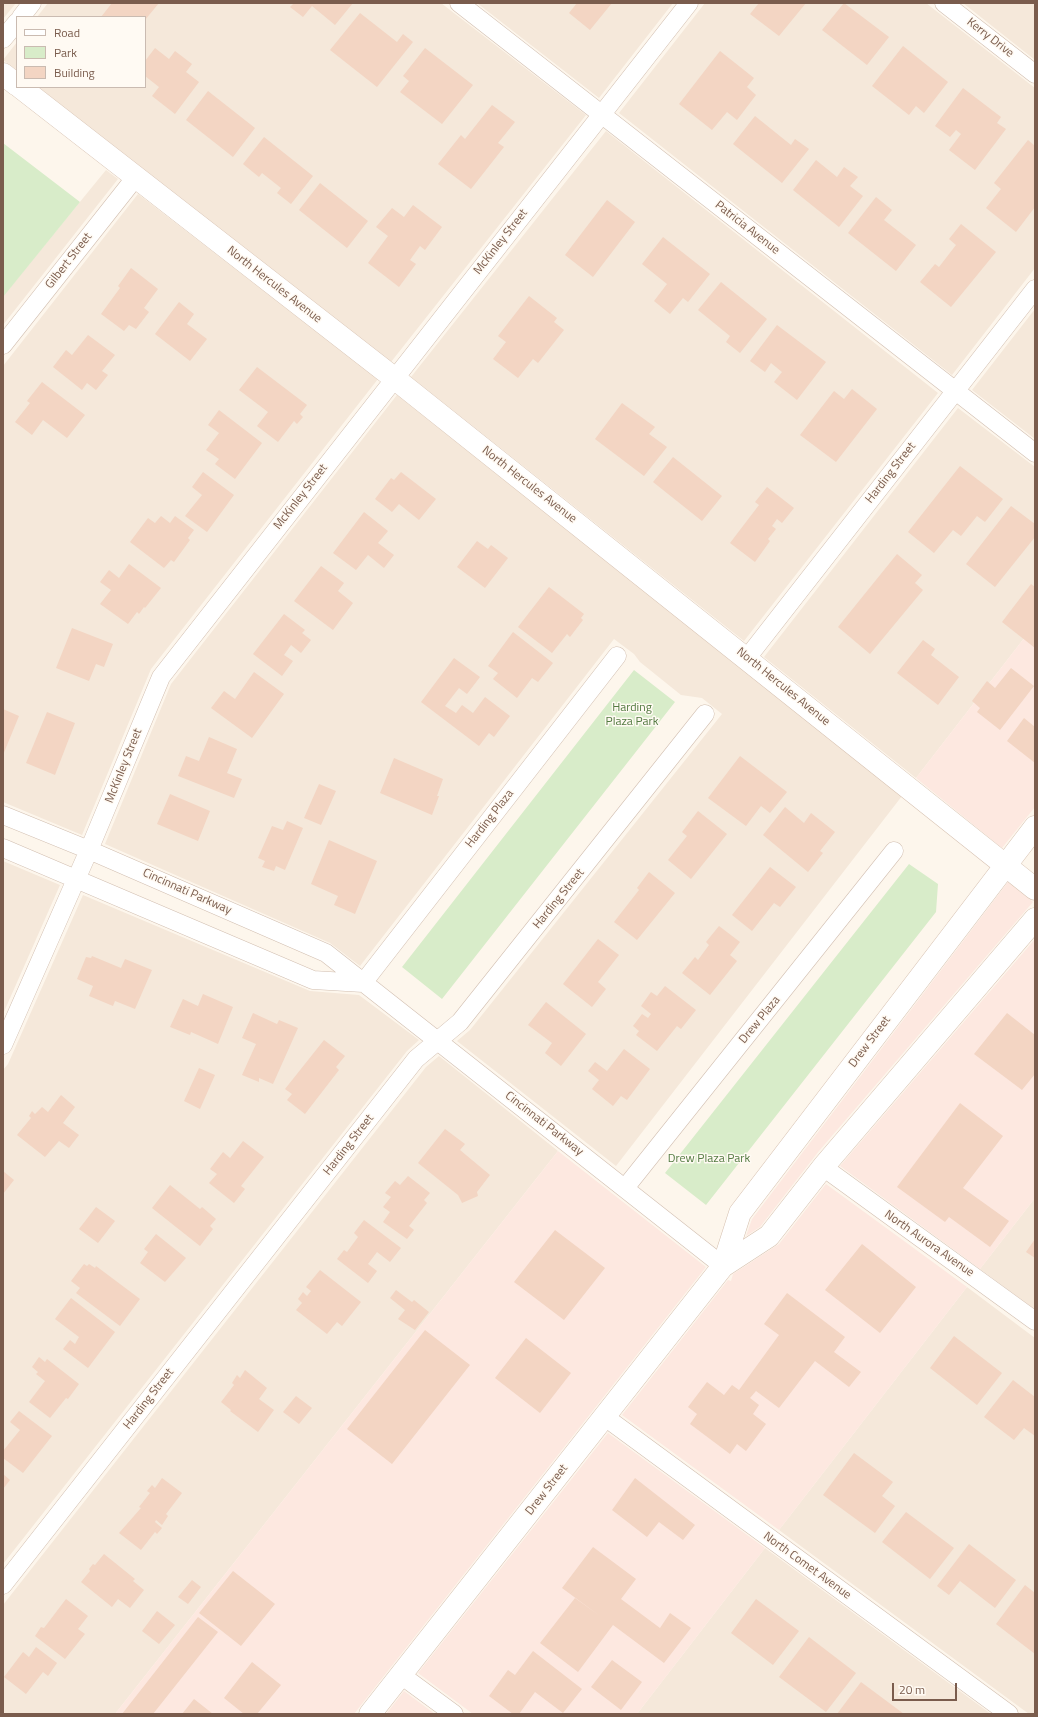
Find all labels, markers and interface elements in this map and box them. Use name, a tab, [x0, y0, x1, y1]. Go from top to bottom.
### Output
street label: Kerry Drive	[964, 15, 1016, 61]
legend	[16, 16, 146, 88]
text: Road	[54, 23, 80, 42]
text: Park	[54, 43, 77, 62]
text: Building	[54, 63, 95, 82]
street label: Patricia Avenue	[712, 198, 782, 258]
street label: McKinley Street	[471, 206, 531, 278]
street label: Gilbert Street	[43, 230, 95, 292]
street label: North Hercules Avenue	[224, 244, 324, 326]
street label: Harding Street	[863, 440, 919, 506]
street label: North Hercules Avenue	[479, 444, 579, 526]
street label: McKinley Street	[271, 461, 331, 533]
street label: North Hercules Avenue	[733, 645, 833, 729]
park label: Harding Plaza Park	[606, 701, 658, 729]
street label: McKinley Street	[102, 727, 146, 805]
street label: Harding Plaza	[463, 787, 517, 851]
street label: Cincinnati Parkway	[140, 866, 234, 918]
street label: Harding Street	[530, 866, 588, 932]
street label: Drew Plaza	[736, 993, 784, 1047]
street label: Drew Street	[846, 1014, 894, 1070]
street label: Cincinnati Parkway	[502, 1089, 586, 1159]
street label: Harding Street	[321, 1112, 377, 1178]
park label: Drew Plaza Park	[668, 1152, 750, 1166]
street label: North Aurora Avenue	[881, 1208, 977, 1280]
street label: Harding Street	[121, 1366, 177, 1432]
street label: Drew Street	[523, 1462, 571, 1518]
street label: North Comet Avenue	[760, 1529, 854, 1603]
scale bar	[894, 1675, 959, 1701]
text: 20 m	[899, 1680, 925, 1699]

